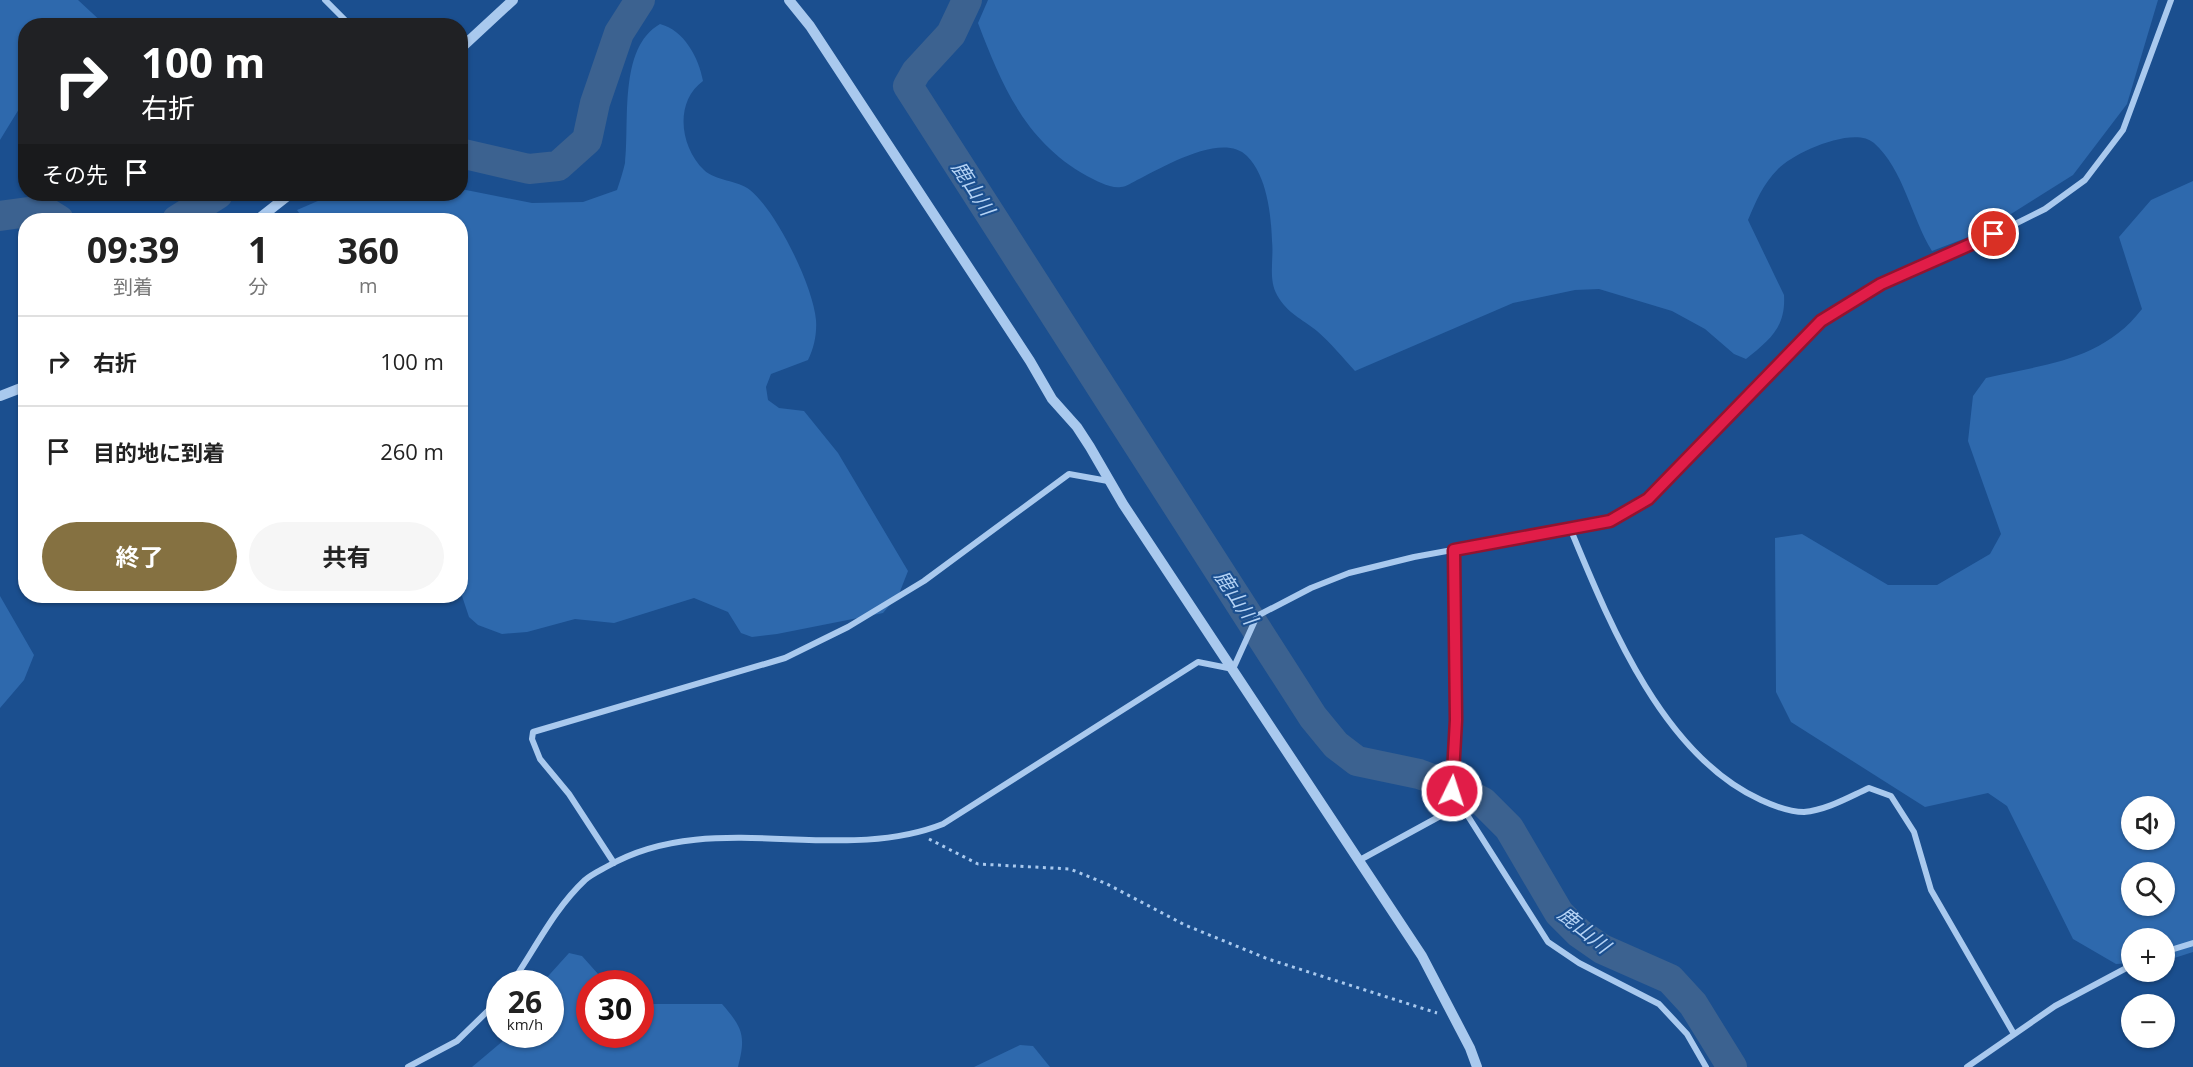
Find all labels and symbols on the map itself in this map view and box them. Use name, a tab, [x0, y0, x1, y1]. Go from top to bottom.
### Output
water label: 鹿山川	[946, 155, 1002, 222]
pin	[1968, 208, 2019, 259]
water label: 鹿山川	[1209, 564, 1265, 631]
position arrow	[1420, 759, 1484, 823]
water label: 鹿山川	[1553, 900, 1618, 960]
speed limit sign: 30	[576, 970, 654, 1048]

